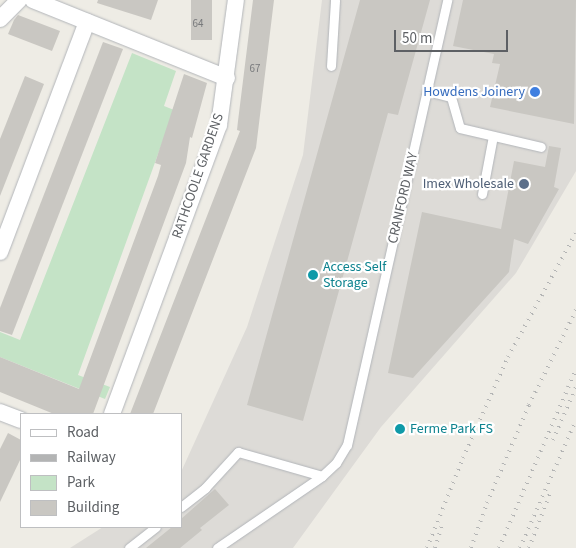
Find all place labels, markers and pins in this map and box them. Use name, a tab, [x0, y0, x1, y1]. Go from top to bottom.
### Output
place label: Howdens Joinery	[423, 84, 525, 100]
marker: Howdens Joinery	[529, 86, 541, 98]
place label: Imex Wholesale	[423, 176, 514, 192]
marker: Imex Wholesale	[518, 178, 530, 190]
place label: Access Self Storage	[323, 259, 386, 292]
marker: Access Self Storage	[307, 269, 319, 281]
place label: Ferme Park FS	[410, 421, 493, 437]
marker: Ferme Park FS	[394, 423, 406, 435]

